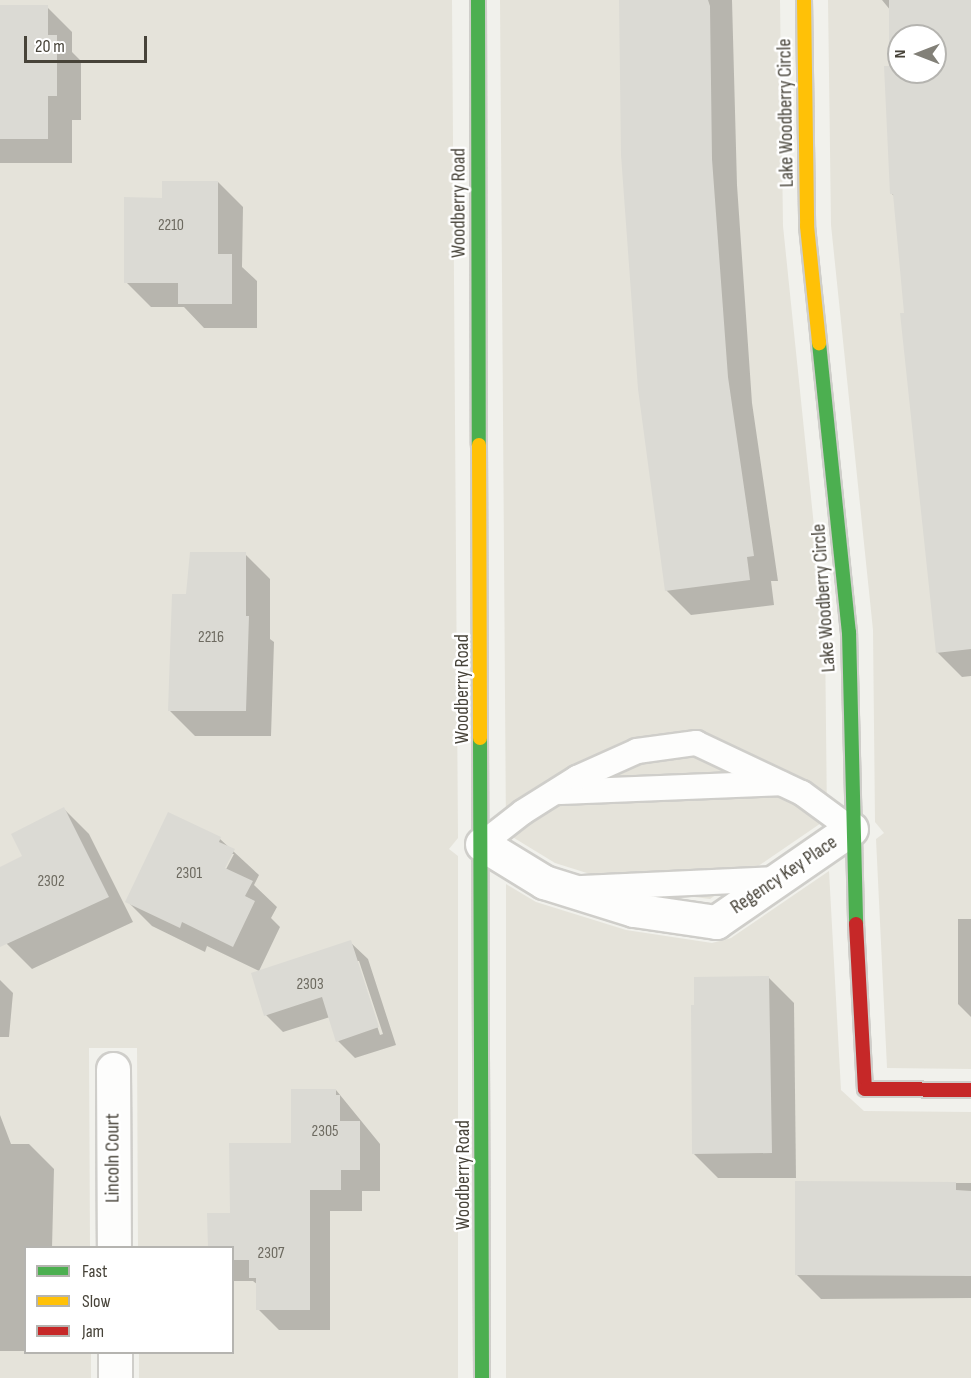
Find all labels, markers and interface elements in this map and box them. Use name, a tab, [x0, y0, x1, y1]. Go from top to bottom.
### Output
scale bar	[27, 24, 150, 62]
north arrow	[887, 24, 947, 84]
text: 20 m	[35, 36, 65, 57]
street label: Lake Woodberry Circle	[773, 38, 799, 188]
text: N	[891, 50, 910, 58]
street label: Woodberry Road	[447, 148, 471, 258]
house number: 2210	[158, 216, 184, 236]
street label: Lake Woodberry Circle	[807, 523, 841, 673]
house number: 2216	[198, 628, 224, 648]
street label: Woodberry Road	[450, 634, 474, 744]
street label: Regency Key Place	[726, 830, 842, 920]
house number: 2301	[176, 864, 202, 884]
house number: 2302	[37, 872, 65, 892]
house number: 2303	[296, 975, 324, 995]
street label: Lincoln Court	[101, 1113, 125, 1203]
street label: Woodberry Road	[451, 1120, 475, 1230]
house number: 2305	[312, 1122, 338, 1142]
house number: 2307	[258, 1244, 284, 1264]
legend	[24, 1246, 234, 1354]
text: Fast	[82, 1261, 107, 1282]
text: Slow	[82, 1291, 111, 1312]
text: Jam	[82, 1321, 104, 1342]

